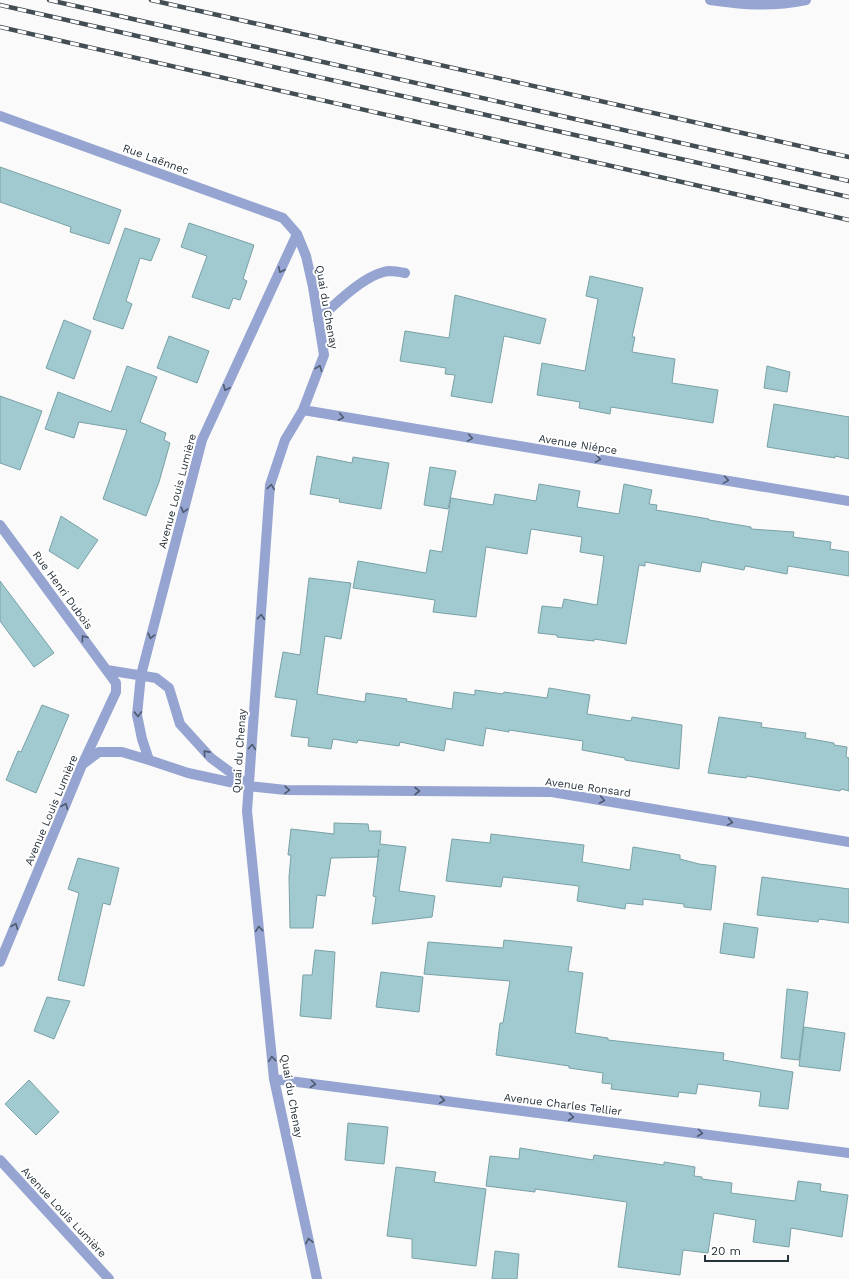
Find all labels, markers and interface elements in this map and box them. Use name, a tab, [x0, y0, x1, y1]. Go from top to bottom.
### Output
street label: Rue Laënnec	[121, 142, 191, 177]
street label: Quai du Chenay	[313, 264, 340, 350]
one-way arrow	[278, 265, 286, 273]
one-way arrow	[314, 364, 322, 371]
one-way arrow	[223, 383, 231, 391]
one-way arrow	[338, 412, 344, 420]
street label: Avenue Louis Lumière	[156, 432, 199, 550]
street label: Avenue Niépce	[538, 432, 618, 457]
one-way arrow	[467, 433, 473, 442]
one-way arrow	[595, 454, 601, 463]
one-way arrow	[723, 475, 729, 484]
one-way arrow	[266, 484, 275, 491]
one-way arrow	[180, 506, 189, 513]
street label: Rue Henri Dubois	[30, 549, 95, 632]
one-way arrow	[257, 614, 266, 620]
one-way arrow	[147, 632, 156, 639]
one-way arrow	[81, 636, 88, 643]
street label: Quai du Chenay	[230, 708, 249, 794]
one-way arrow	[134, 711, 142, 717]
one-way arrow	[247, 744, 256, 750]
one-way arrow	[204, 751, 211, 758]
street label: Avenue Louis Lumière	[22, 753, 81, 867]
street label: Avenue Ronsard	[544, 775, 632, 800]
one-way arrow	[284, 786, 290, 795]
one-way arrow	[414, 787, 420, 795]
one-way arrow	[599, 795, 605, 804]
one-way arrow	[60, 803, 68, 811]
one-way arrow	[727, 817, 734, 826]
one-way arrow	[11, 923, 19, 930]
one-way arrow	[255, 926, 264, 932]
street label: Quai du Chenay	[278, 1053, 305, 1139]
one-way arrow	[268, 1056, 277, 1062]
one-way arrow	[310, 1079, 316, 1088]
street label: Avenue Charles Tellier	[503, 1091, 623, 1118]
one-way arrow	[439, 1096, 445, 1105]
one-way arrow	[568, 1112, 574, 1121]
one-way arrow	[697, 1129, 703, 1138]
street label: Avenue Louis Lumière	[18, 1165, 109, 1260]
scale bar	[705, 1237, 788, 1263]
one-way arrow	[305, 1238, 313, 1244]
text: 20 m	[711, 1244, 741, 1258]

